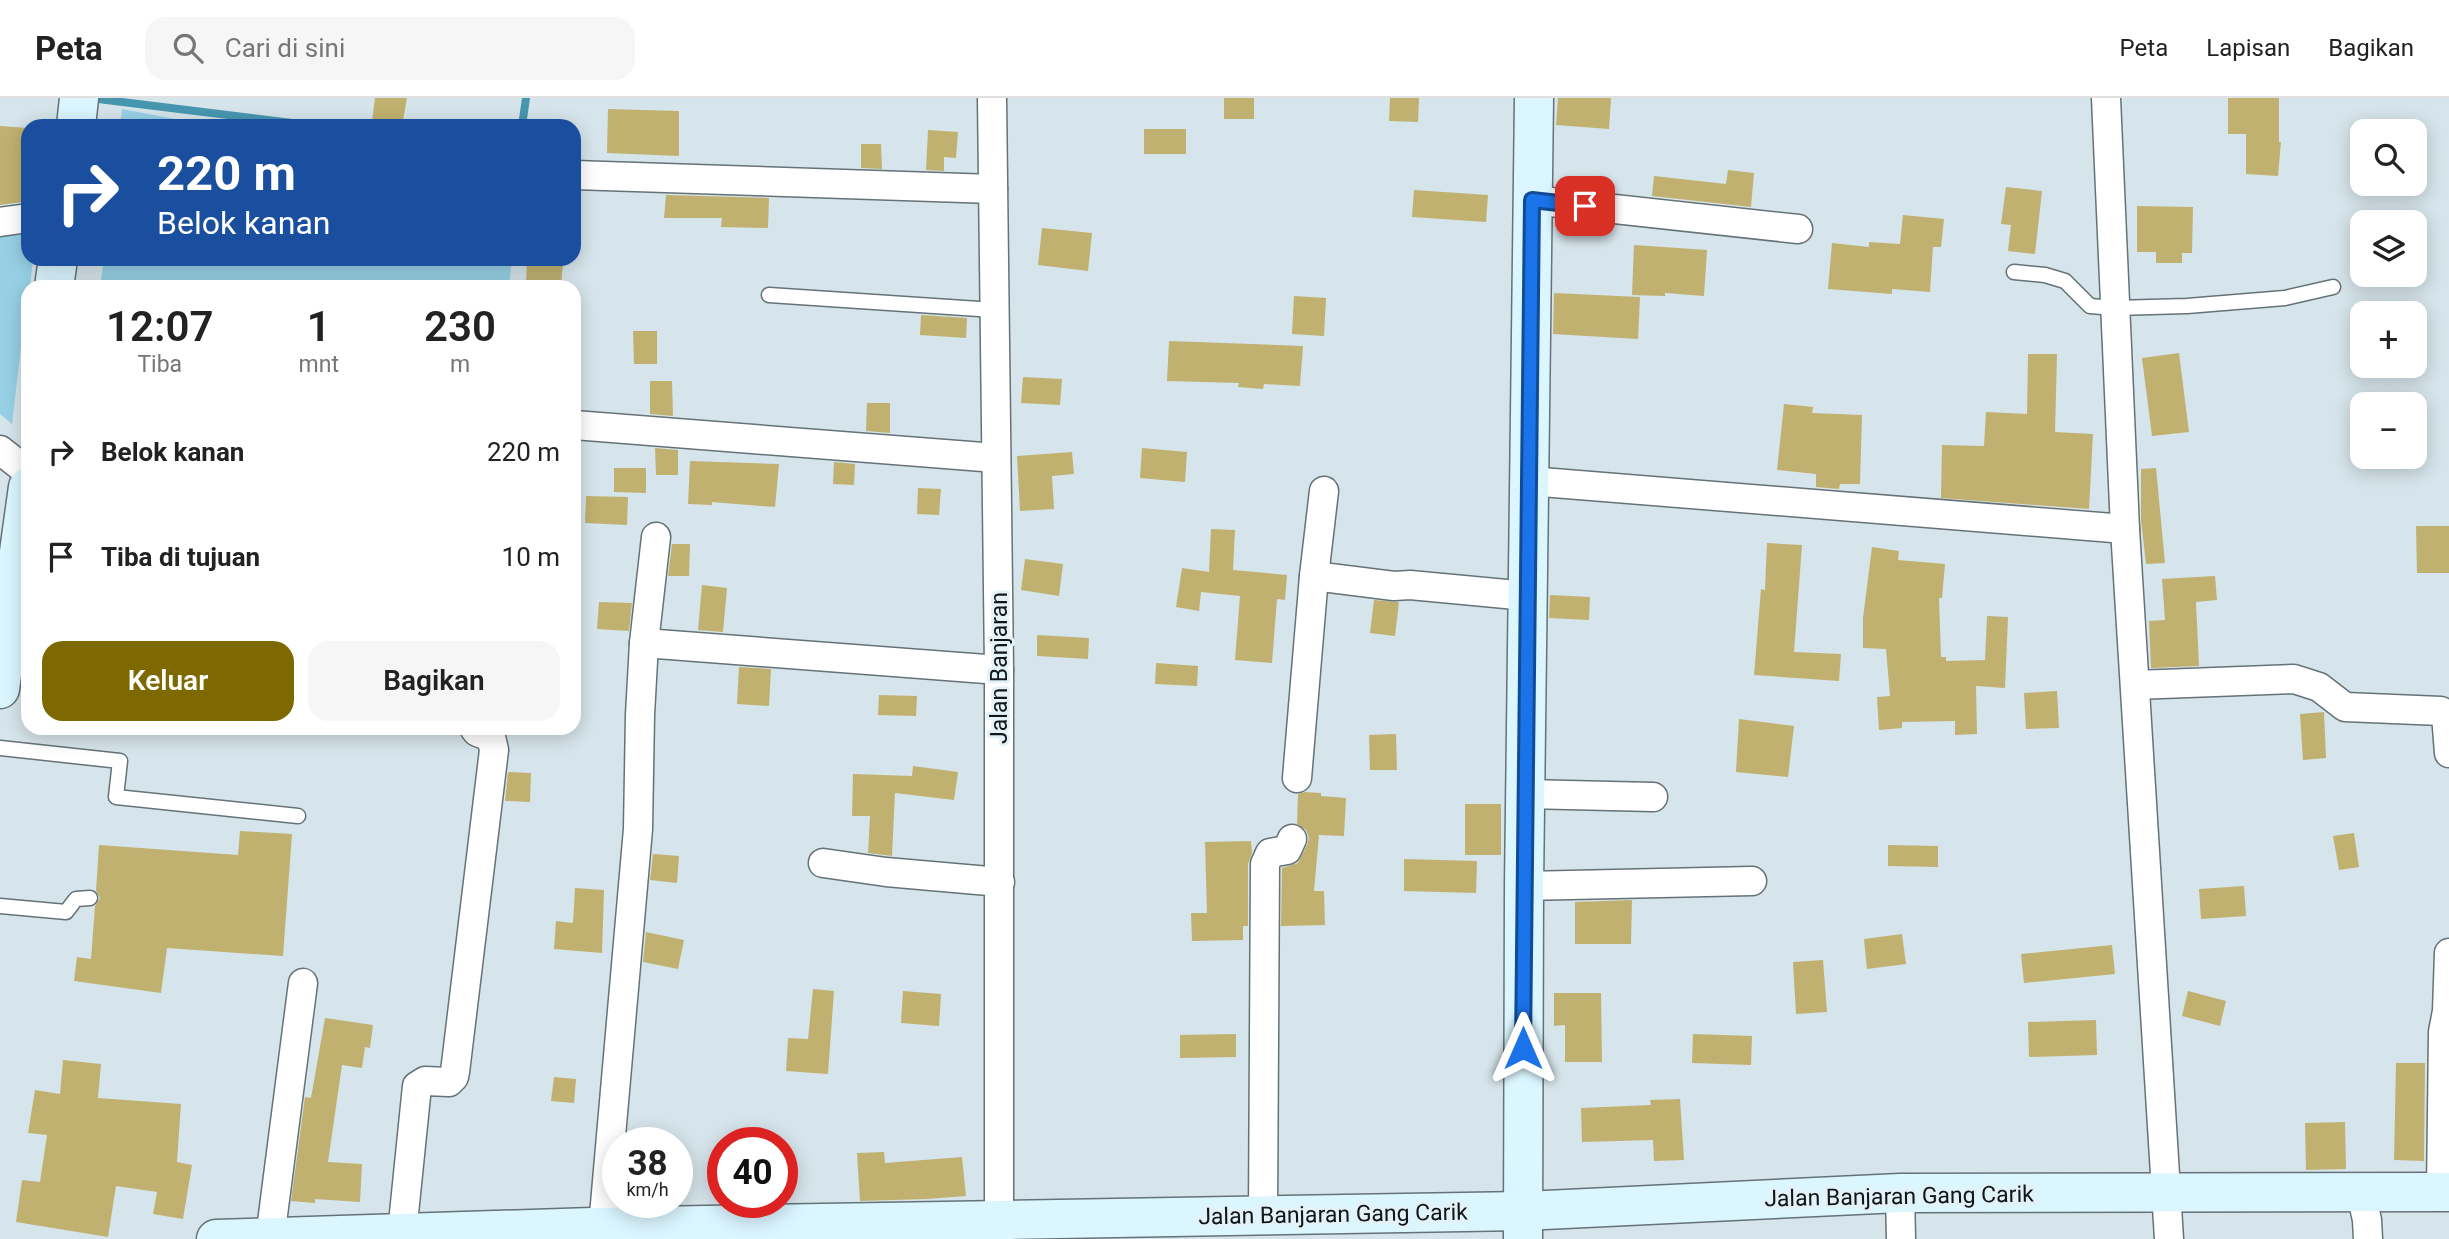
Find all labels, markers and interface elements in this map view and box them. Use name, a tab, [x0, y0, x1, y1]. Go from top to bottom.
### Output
search box	[145, 17, 635, 80]
text: Peta	[35, 29, 103, 68]
icon: search	[169, 29, 207, 67]
text: Cari di sini	[225, 33, 345, 63]
text: Peta	[2120, 34, 2168, 62]
text: Lapisan	[2206, 34, 2290, 62]
text: Bagikan	[2328, 34, 2414, 62]
map controls	[2350, 119, 2427, 469]
button: search	[2350, 119, 2427, 196]
text: 220 m	[157, 145, 296, 202]
icon: right	[42, 147, 133, 238]
pin	[1555, 176, 1615, 236]
icon: arrive	[1566, 187, 1604, 225]
text: Belok kanan	[157, 204, 330, 242]
button: layers	[2350, 210, 2427, 287]
button: +	[2350, 301, 2427, 378]
text: 12:07	[106, 302, 213, 351]
text: 1	[307, 302, 331, 351]
text: 230	[424, 302, 496, 351]
text: Tiba	[137, 351, 182, 378]
text: mnt	[299, 351, 339, 378]
text: m	[450, 351, 470, 378]
button: −	[2350, 392, 2427, 469]
icon: right	[42, 433, 80, 471]
text: Belok kanan	[101, 437, 244, 467]
text: 220 m	[487, 437, 560, 467]
icon: arrive	[42, 538, 80, 576]
text: Tiba di tujuan	[101, 542, 260, 572]
text: 10 m	[502, 542, 560, 572]
street label: Jalan Banjaran	[986, 592, 1013, 744]
button: Keluar	[42, 641, 294, 721]
button: Bagikan	[308, 641, 560, 721]
position arrow	[1486, 1011, 1560, 1085]
speed limit sign: 40	[707, 1127, 798, 1218]
text: 38	[627, 1143, 668, 1184]
text: km/h	[626, 1179, 669, 1200]
street label: Jalan Banjaran Gang Carik	[1764, 1181, 2034, 1212]
street label: Jalan Banjaran Gang Carik	[1198, 1199, 1468, 1230]

